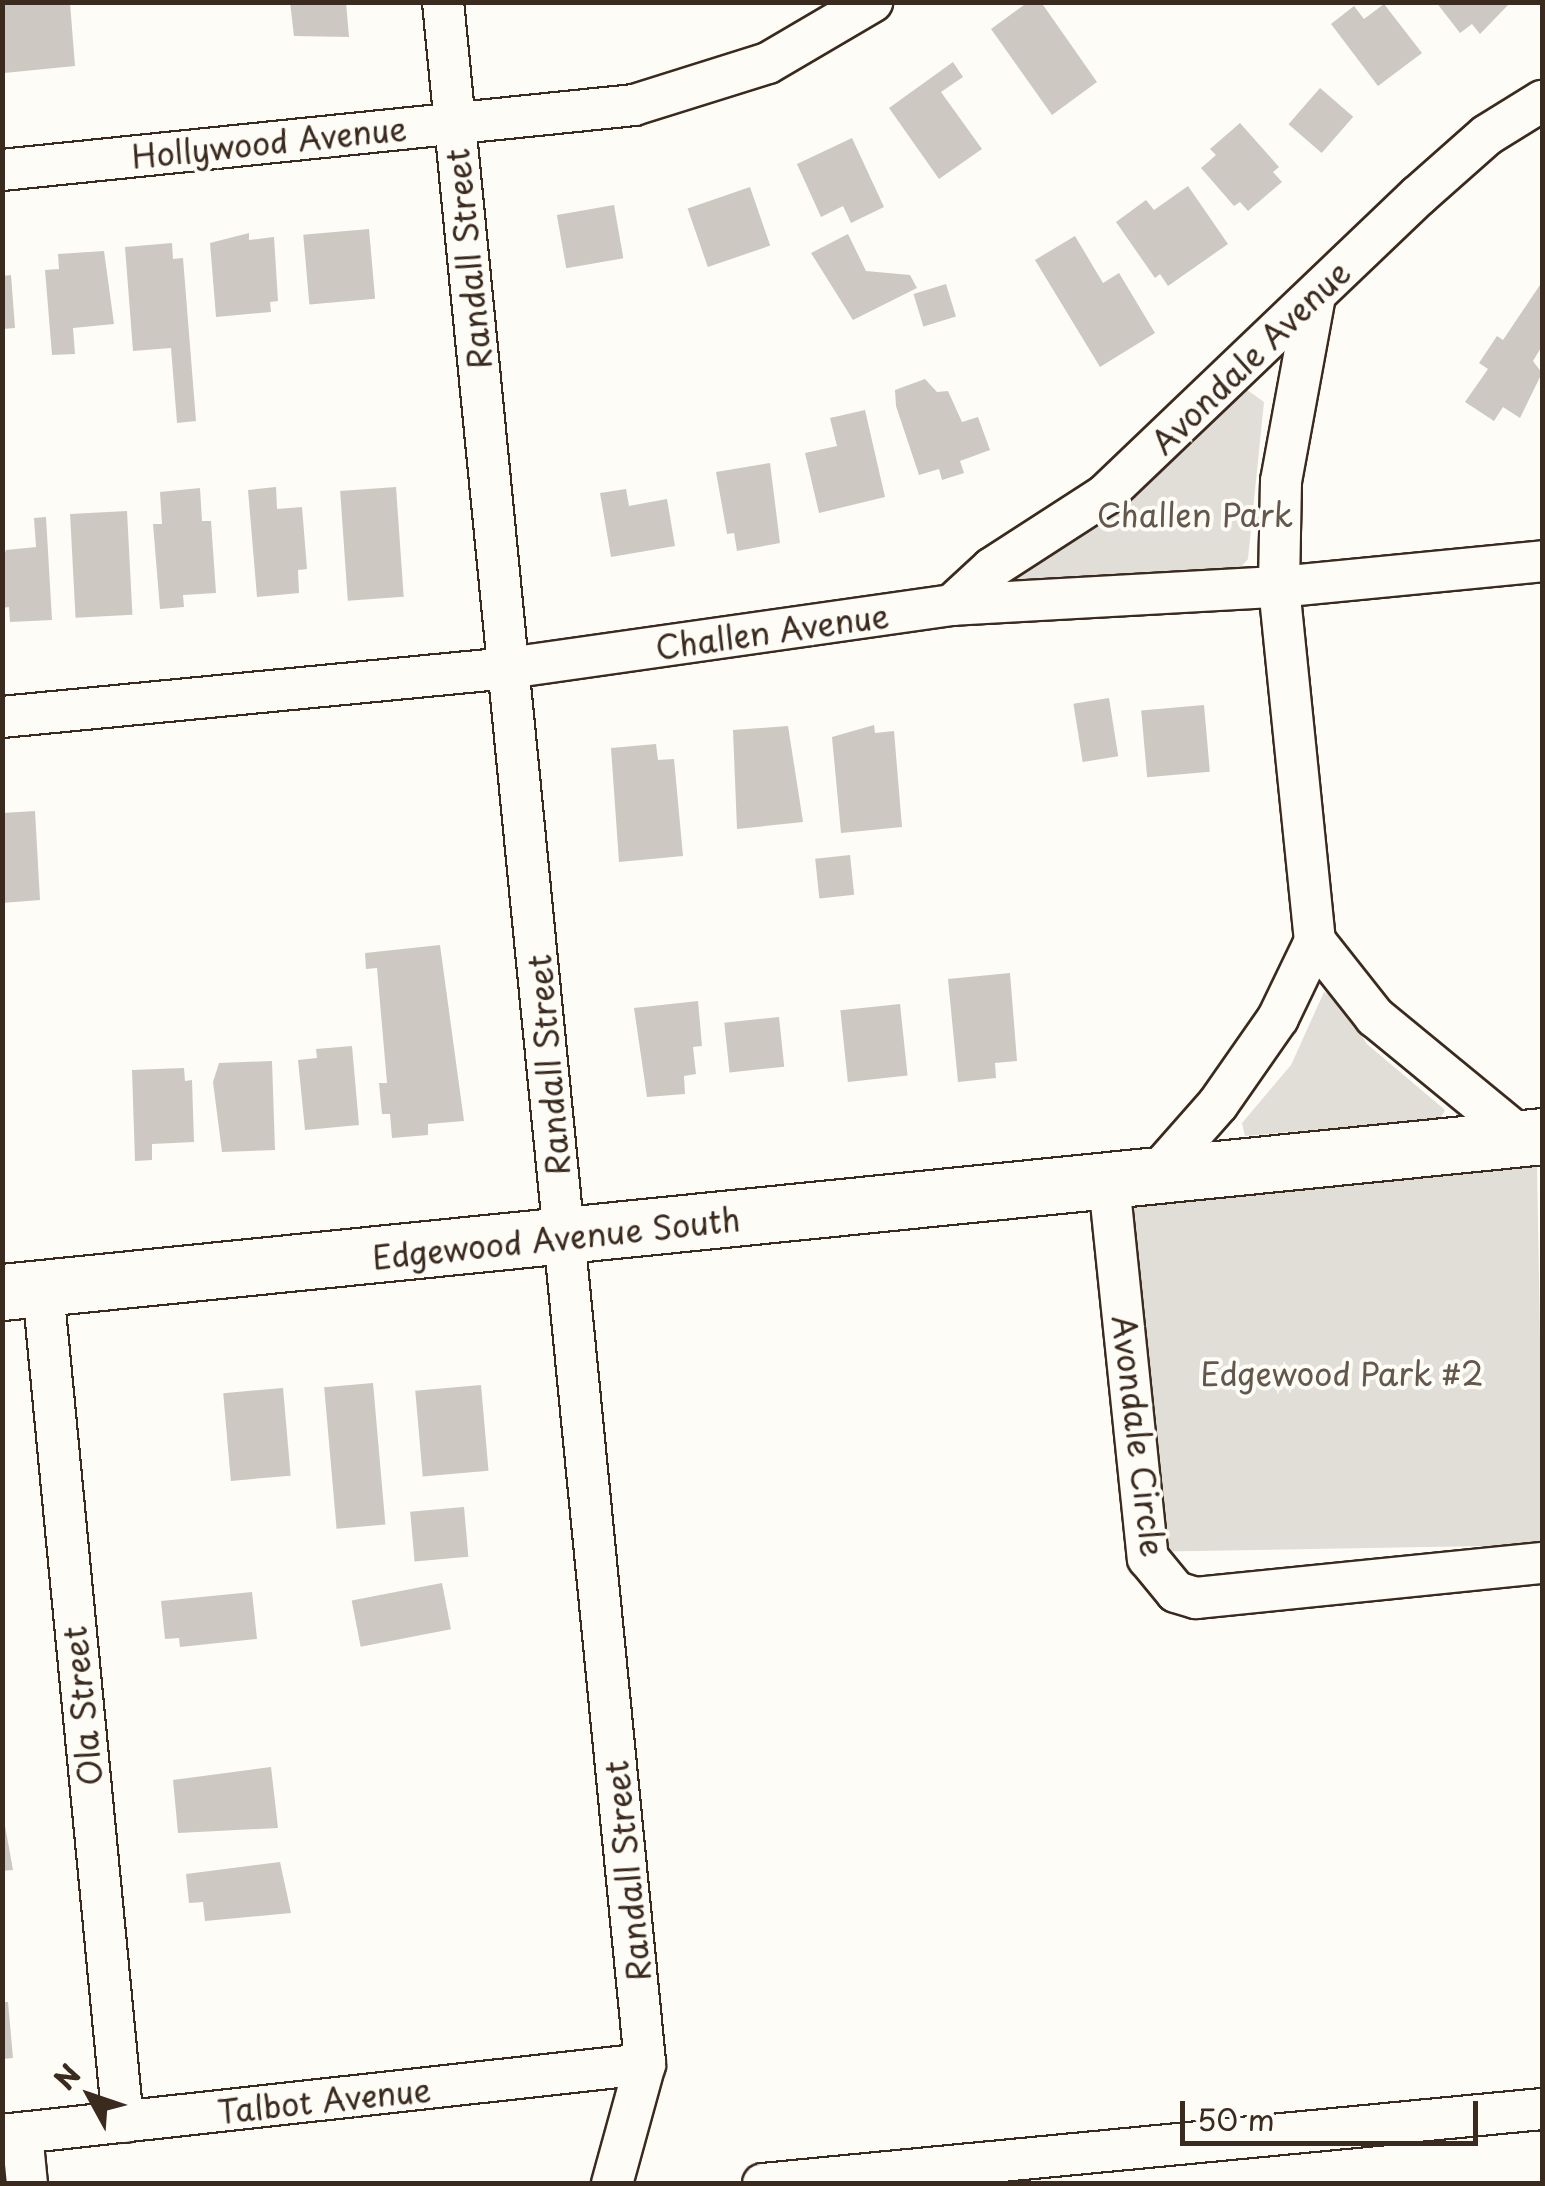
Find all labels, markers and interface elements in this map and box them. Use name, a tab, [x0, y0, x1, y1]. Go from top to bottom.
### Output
street label: Hollywood Avenue	[129, 108, 409, 176]
street label: Randall Street	[437, 146, 499, 372]
street label: Avondale Avenue	[1142, 252, 1358, 462]
park label: Challen Park	[1096, 495, 1294, 533]
street label: Challen Avenue	[652, 596, 892, 666]
street label: Randall Street	[519, 953, 577, 1177]
street label: Edgewood Avenue South	[370, 1200, 742, 1276]
street label: Avondale Circle	[1105, 1312, 1173, 1560]
park label: Edgewood Park #2	[1199, 1354, 1485, 1392]
street label: Ola Street	[55, 1624, 109, 1788]
street label: Randall Street	[596, 1758, 658, 1984]
north arrow	[40, 2046, 140, 2146]
text: N	[43, 2054, 90, 2099]
street label: Talbot Avenue	[215, 2070, 433, 2130]
scale bar	[1185, 2081, 1482, 2143]
text: 50 m	[1197, 2096, 1275, 2141]

